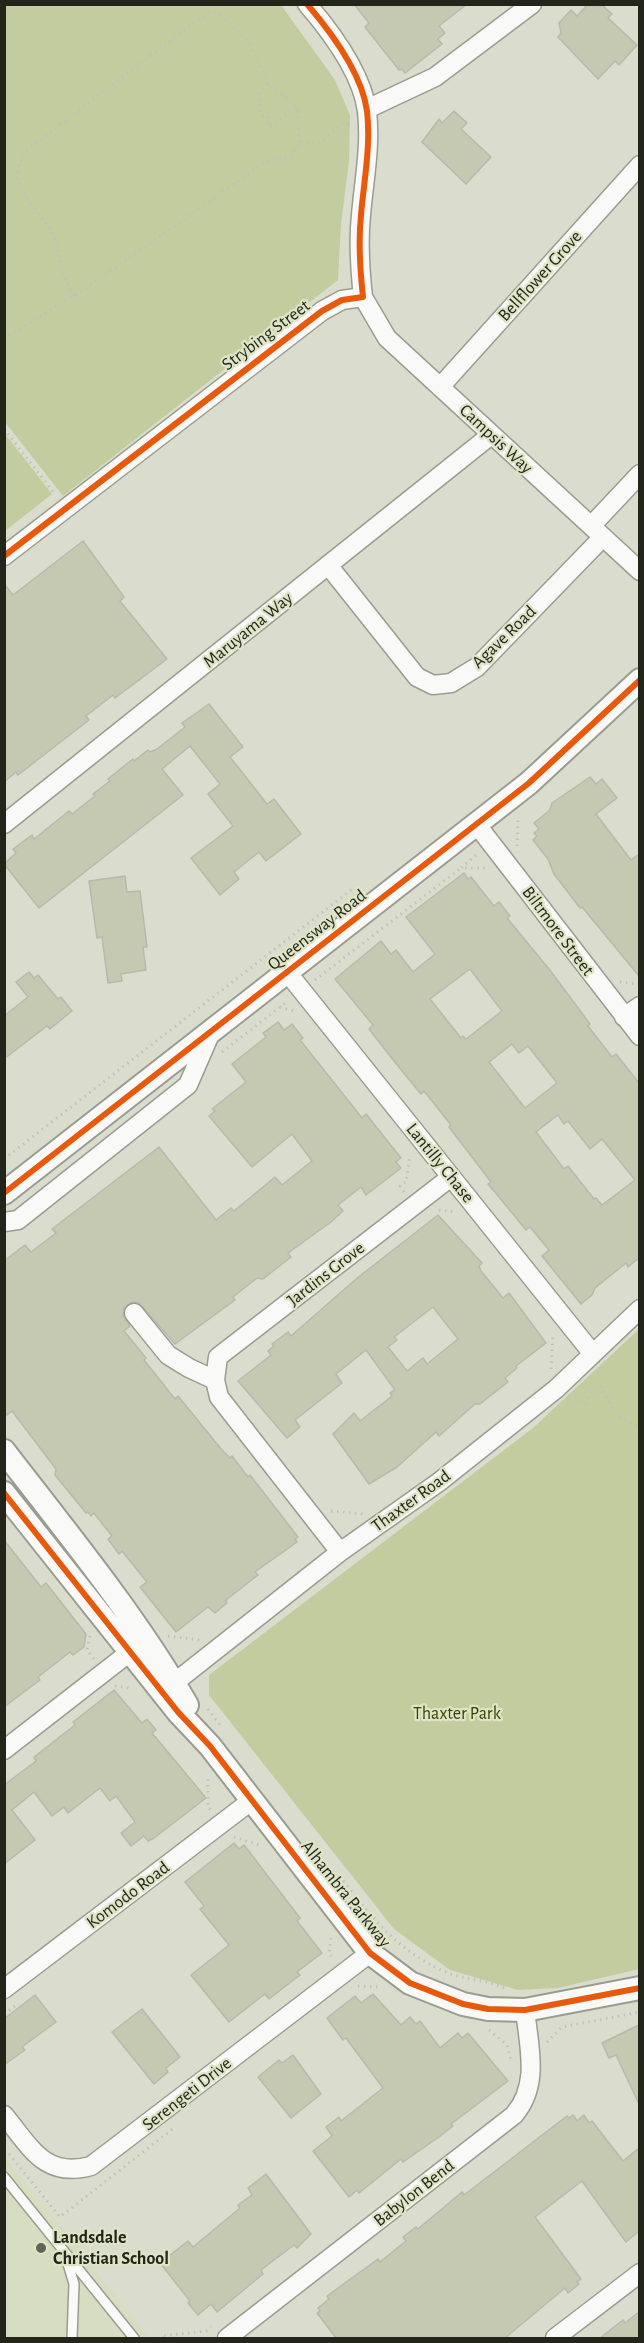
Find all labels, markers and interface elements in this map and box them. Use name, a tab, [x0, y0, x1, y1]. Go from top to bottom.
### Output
street label: Bellflower Grove	[494, 226, 586, 326]
street label: Strybing Street	[218, 295, 314, 375]
street label: Campsis Way	[455, 400, 537, 478]
street label: Maruyama Way	[199, 587, 297, 673]
street label: Agave Road	[467, 601, 541, 673]
street label: Biltmore Street	[517, 882, 599, 980]
street label: Queensway Road	[263, 885, 371, 975]
street label: Lantilly Chase	[401, 1119, 479, 1207]
street label: Jardins Grove	[283, 1237, 369, 1311]
street label: Thaxter Road	[367, 1465, 455, 1537]
park label: Thaxter Park	[413, 1703, 501, 1725]
street label: Alhambra Parkway	[296, 1836, 396, 1952]
street label: Komodo Road	[82, 1857, 174, 1933]
street label: Serengeti Drive	[138, 2052, 236, 2136]
street label: Babylon Bend	[369, 2155, 459, 2231]
place label: Landsdale Christian School	[53, 2227, 169, 2270]
marker: Landsdale Christian School	[34, 2241, 48, 2255]

